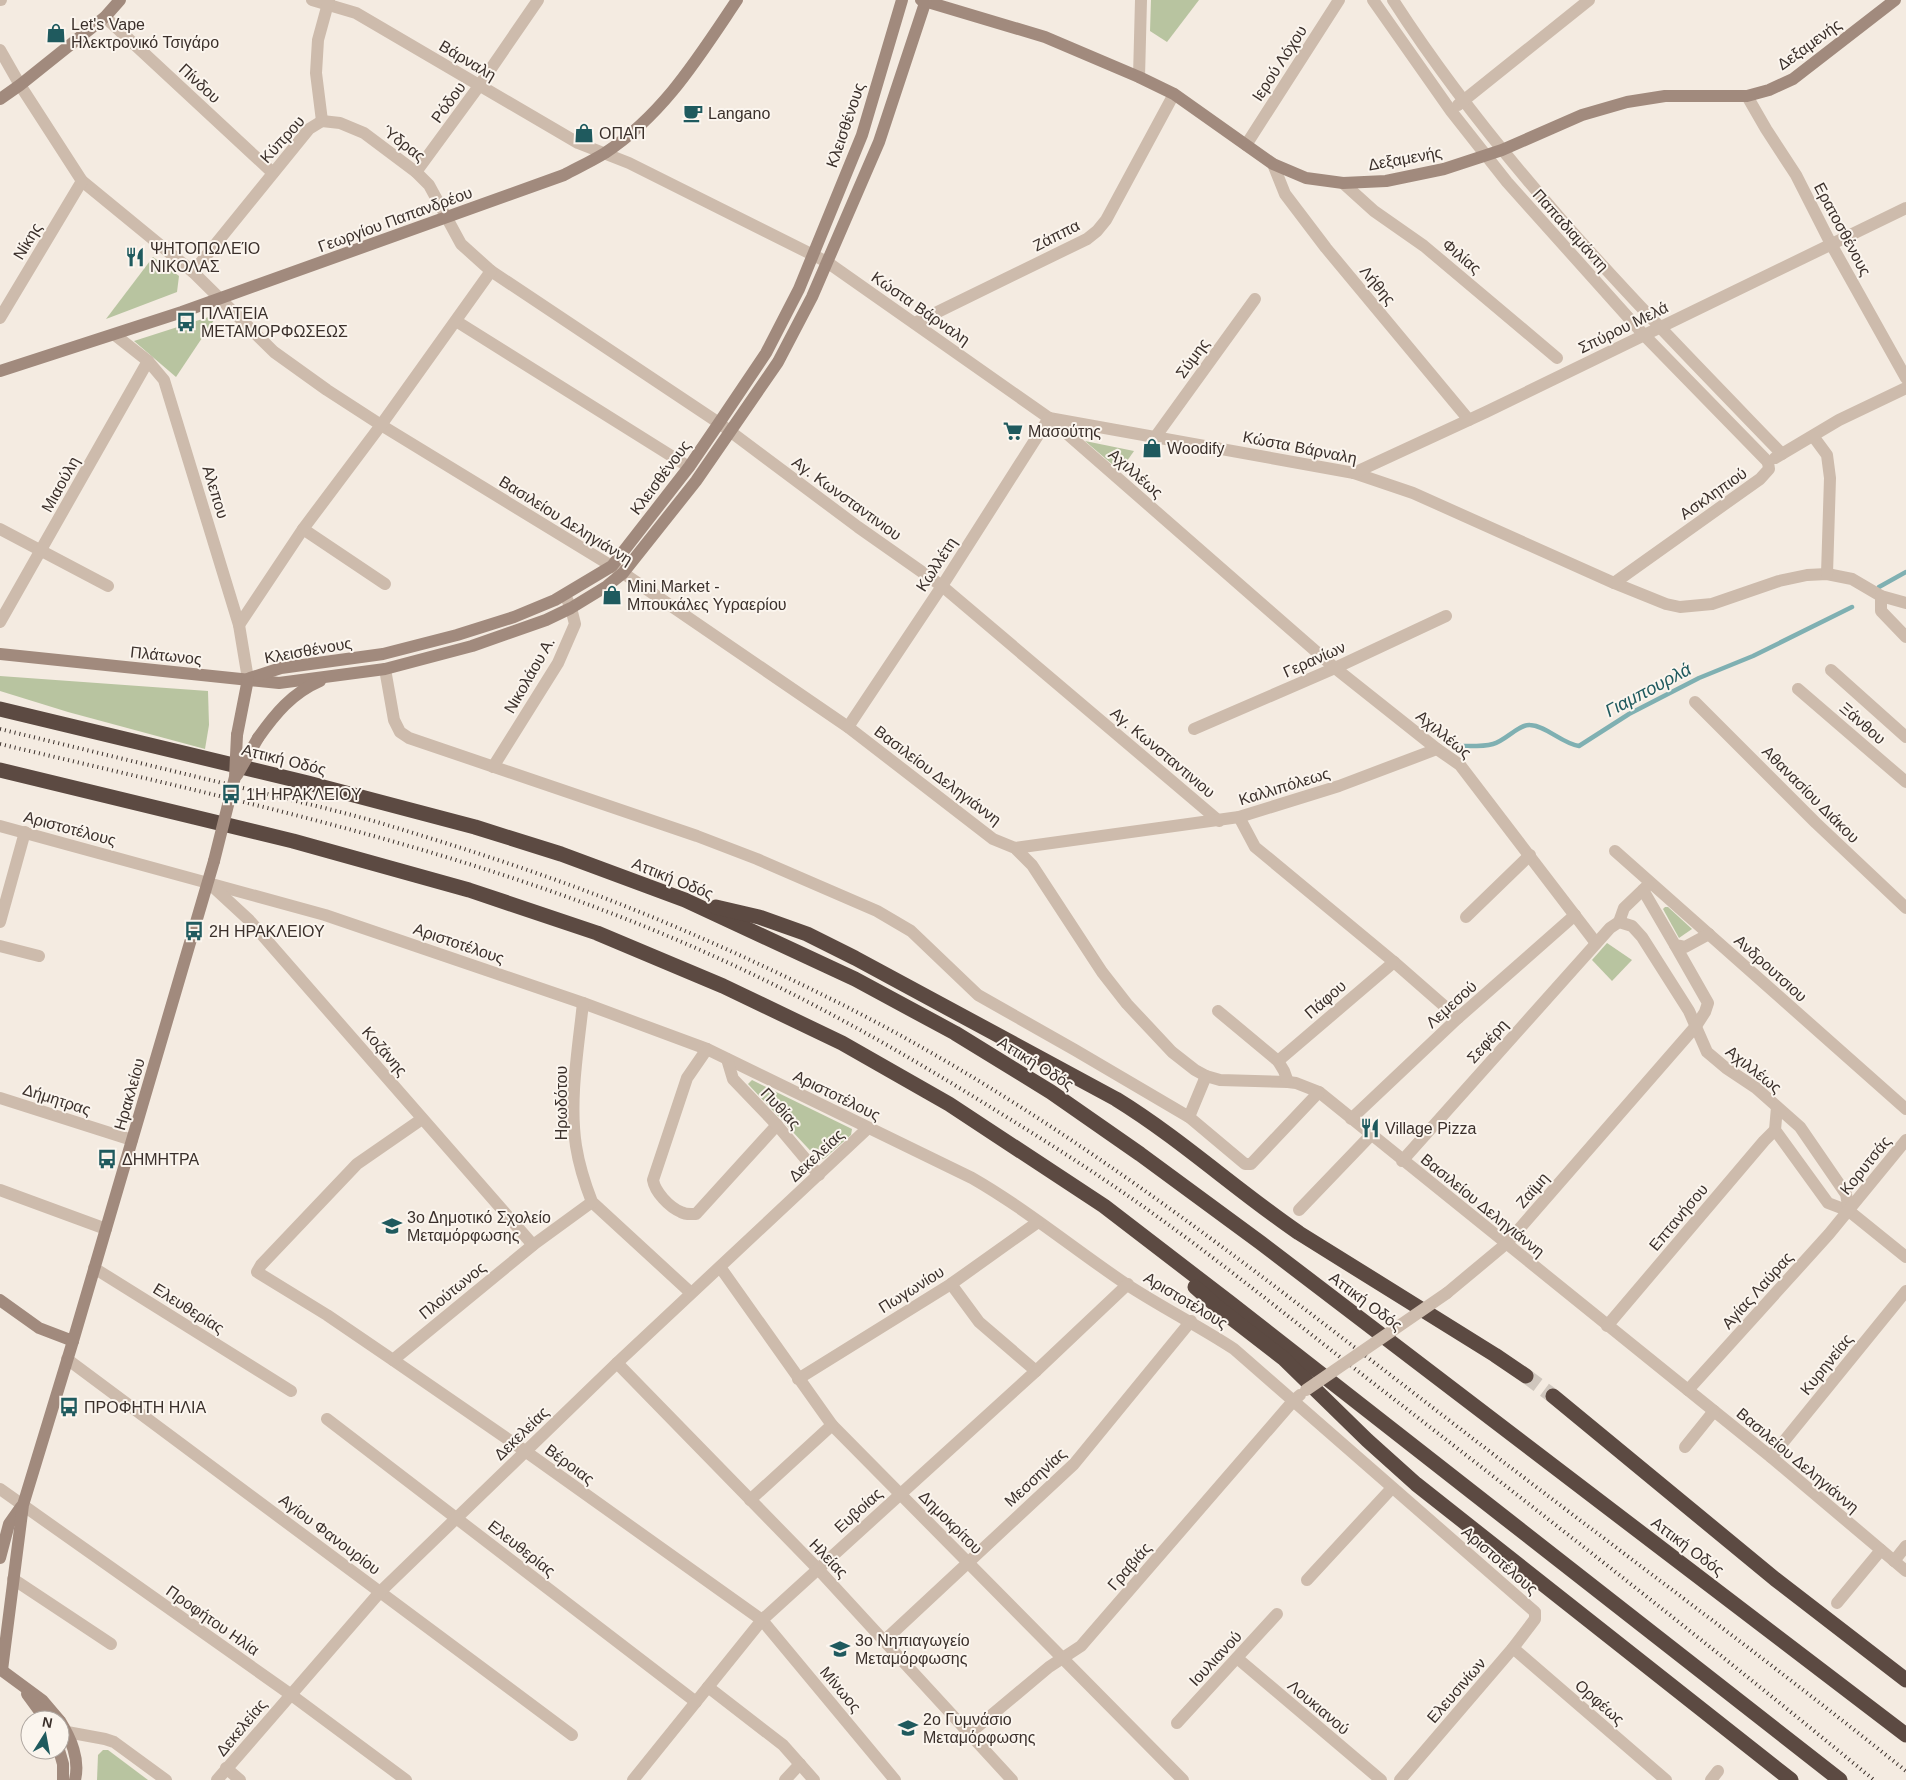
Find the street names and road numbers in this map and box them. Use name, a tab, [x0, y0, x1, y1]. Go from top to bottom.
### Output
street label: Δεξαμενής	[1774, 15, 1845, 74]
street label: Ιερού Λόχου	[1249, 22, 1310, 104]
street label: Βάρναλη	[436, 37, 499, 84]
street label: Πίνδου	[176, 60, 224, 107]
street label: Ρόδου	[428, 79, 469, 126]
street label: Κλεισθένους	[823, 80, 868, 170]
street label: Κύπρου	[257, 112, 308, 166]
street label: Ύδρας	[379, 122, 428, 165]
street label: Δεξαμενής	[1367, 144, 1444, 174]
street label: Ερατοσθένους	[1811, 180, 1874, 279]
street label: Γεωργίου Παπανδρέου	[316, 184, 475, 255]
street label: Παπαδιαμάντη	[1529, 186, 1612, 275]
street label: Ζάππα	[1030, 216, 1082, 254]
street label: Νίκης	[10, 220, 45, 263]
street label: Φιλίας	[1439, 235, 1485, 277]
street label: Λήθης	[1357, 263, 1399, 308]
street label: Κώστα Βάρναλη	[868, 268, 973, 349]
street label: Σπύρου Μελά	[1576, 298, 1671, 356]
street label: Σύμης	[1172, 335, 1213, 381]
street label: Κώστα Βάρναλη	[1241, 428, 1358, 467]
street label: Κλεισθένους	[627, 437, 694, 518]
street label: Αχιλλέως	[1105, 445, 1166, 502]
street label: Αγ. Κωνσταντινιου	[789, 453, 905, 544]
street label: Μιαούλη	[38, 454, 83, 515]
street label: Αλεπου	[199, 464, 232, 521]
street label: Ασκληπιού	[1677, 464, 1750, 523]
street label: Βασιλείου Δεληγιάννη	[496, 472, 635, 568]
street label: Κωλλέτη	[913, 534, 960, 594]
street label: Κλεισθένους	[263, 634, 353, 667]
street label: Νικολάου Α.	[501, 634, 558, 716]
street label: Γερανίων	[1280, 638, 1348, 681]
street label: Πλάτωνος	[129, 643, 203, 668]
street label: Ξάνθου	[1837, 699, 1889, 748]
street label: Αγ. Κωνσταντινιου	[1107, 704, 1218, 801]
street label: Αχιλλέως	[1413, 707, 1475, 762]
street label: Βασιλείου Δεληγιάννη	[871, 722, 1004, 828]
street label: Αττική Οδός	[240, 741, 328, 778]
street label: Αθανασίου Διάκου	[1759, 743, 1862, 846]
street label: Καλλιπόλεως	[1237, 764, 1332, 808]
street label: Αριστοτέλους	[22, 808, 118, 849]
street label: Αττική Οδός	[630, 854, 716, 903]
street label: Αριστοτέλους	[411, 920, 507, 967]
street label: Ανδρουτσιου	[1731, 932, 1810, 1005]
street label: Πάφου	[1301, 977, 1349, 1022]
street label: Λεμεσού	[1423, 977, 1480, 1031]
street label: Σεφέρη	[1463, 1016, 1511, 1067]
street label: Κοζάνης	[358, 1023, 411, 1080]
street label: Αττική Οδός	[995, 1033, 1077, 1094]
street label: Αχιλλέως	[1723, 1042, 1785, 1096]
street label: Ηρακλείου	[111, 1056, 148, 1132]
street label: Ηρωδότου	[553, 1066, 570, 1140]
street label: Αριστοτέλους	[791, 1067, 883, 1124]
street label: Δήμητρας	[21, 1081, 93, 1118]
street label: Πυθίας	[757, 1084, 804, 1133]
street label: Δεκελείας	[785, 1126, 847, 1185]
street label: Κορυτσάς	[1837, 1132, 1894, 1198]
street label: Βασιλείου Δεληγιάννη	[1418, 1150, 1548, 1260]
street label: Ζαϊμη	[1513, 1169, 1552, 1211]
street label: Επτανήσου	[1646, 1181, 1711, 1254]
street label: Αγίας Λαύρας	[1719, 1248, 1796, 1332]
street label: Πλούτωνος	[416, 1258, 489, 1322]
street label: Πωγωνίου	[875, 1263, 947, 1316]
street label: Αριστοτέλους	[1141, 1269, 1231, 1332]
street label: Αττική Οδός	[1326, 1269, 1405, 1334]
street label: Ελευθερίας	[150, 1280, 227, 1337]
street label: Κυρηνείας	[1797, 1330, 1856, 1398]
street label: Δεκελείας	[491, 1403, 552, 1463]
street label: Βασιλείου Δεληγιάννη	[1733, 1404, 1862, 1516]
street label: Βέροιας	[542, 1441, 598, 1488]
street label: Μεσσηνίας	[1001, 1444, 1070, 1510]
street label: Ευβοίας	[831, 1484, 886, 1536]
street label: Δημοκρίτου	[916, 1487, 986, 1557]
street label: Αγίου Φανουρίου	[276, 1491, 384, 1578]
street label: Αττική Οδός	[1648, 1514, 1727, 1579]
street label: Ελευθερίας	[485, 1517, 559, 1580]
street label: Αριστοτέλους	[1458, 1523, 1541, 1598]
street label: Ηλείας	[806, 1535, 851, 1581]
street label: Γραβιάς	[1104, 1539, 1155, 1593]
street label: Προφήτου Ηλία	[163, 1582, 262, 1659]
street label: Ιουλιανού	[1186, 1627, 1245, 1689]
street label: Ελευσινίων	[1424, 1655, 1489, 1726]
street label: Μίνωος	[817, 1663, 865, 1716]
street label: Λουκιανού	[1285, 1677, 1353, 1738]
street label: Ορφέως	[1572, 1677, 1628, 1728]
street label: Δεκελείας	[213, 1695, 270, 1759]

